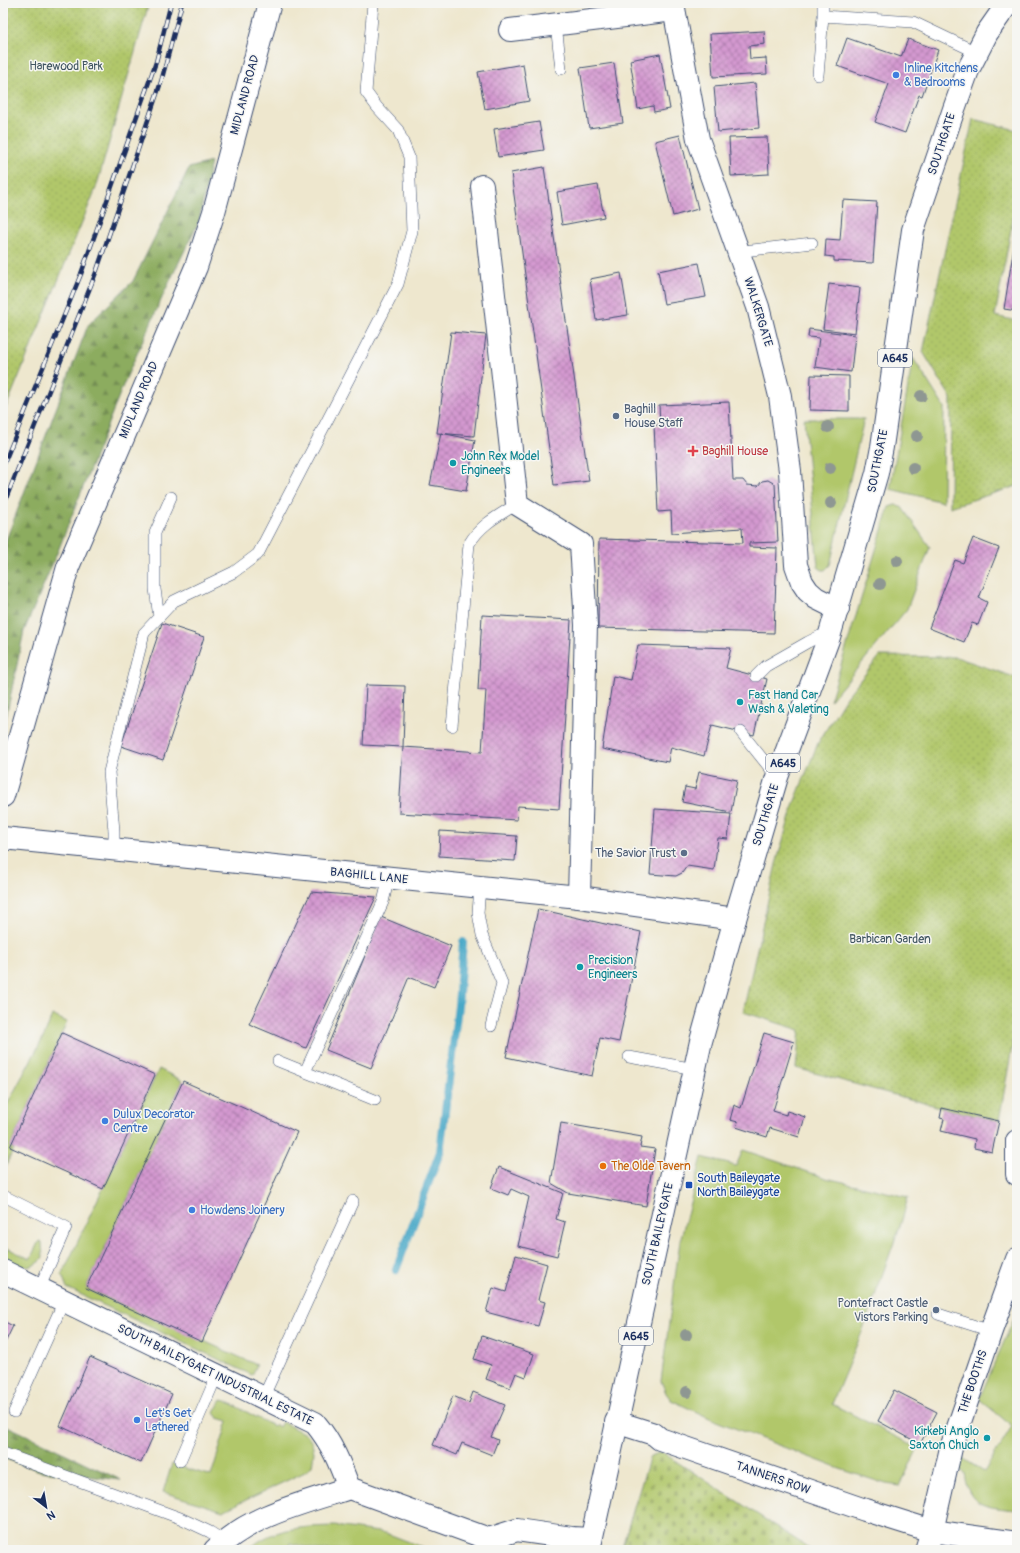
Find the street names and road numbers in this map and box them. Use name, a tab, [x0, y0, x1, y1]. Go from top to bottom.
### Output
street label: MIDLAND ROAD	[227, 53, 263, 137]
street label: SOUTHGATE	[925, 111, 959, 177]
street label: WALKERGATE	[740, 275, 776, 349]
road number: A645	[878, 349, 912, 367]
street label: MIDLAND ROAD	[116, 359, 162, 441]
street label: SOUTHGATE	[864, 428, 892, 494]
road number: A645	[766, 754, 800, 772]
street label: SOUTHGATE	[749, 782, 783, 848]
street label: BAGHILL LANE	[329, 864, 409, 888]
street label: SOUTH BAILEYGATE	[639, 1181, 677, 1287]
street label: SOUTH BAILEYGAET INDUSTRIAL ESTATE	[115, 1321, 315, 1429]
road number: A645	[619, 1327, 653, 1345]
street label: THE BOOTHS	[955, 1348, 991, 1416]
street label: TANNERS ROW	[734, 1458, 812, 1498]

